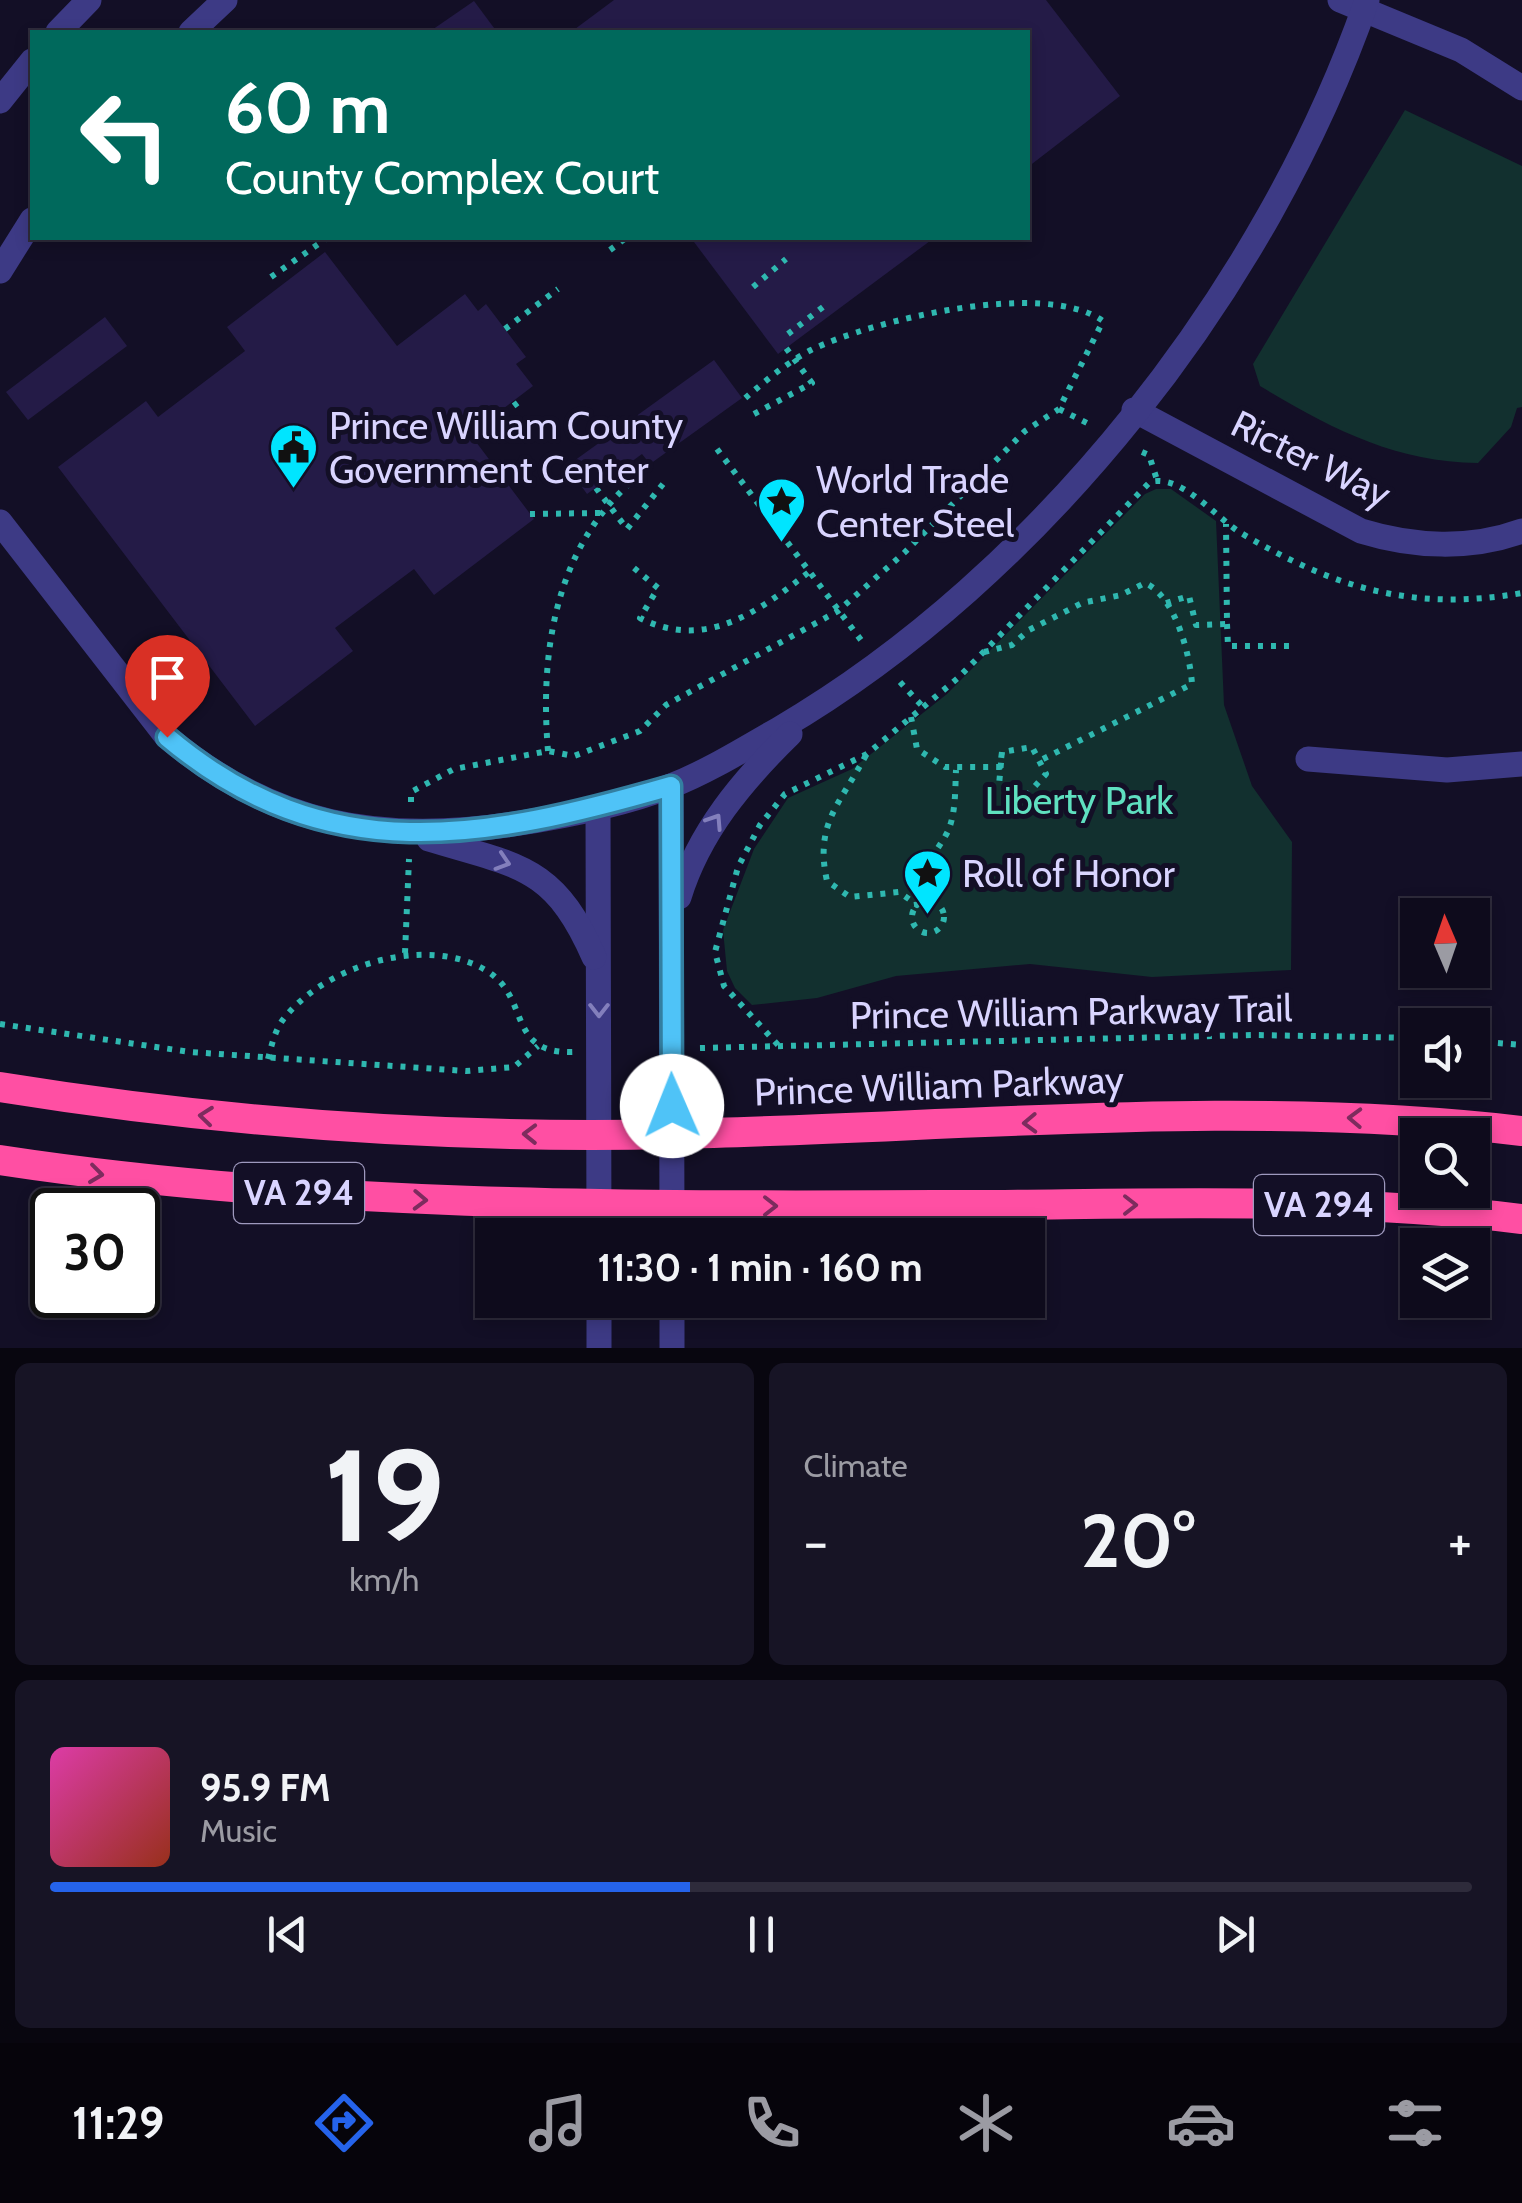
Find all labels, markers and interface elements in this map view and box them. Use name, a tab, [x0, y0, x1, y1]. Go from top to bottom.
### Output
text: 60 m	[225, 65, 390, 151]
icon: left	[60, 70, 190, 200]
text: County Complex Court	[225, 151, 659, 205]
street label: Ricter Way	[1224, 400, 1399, 517]
place label: Prince William County Government Center	[329, 402, 683, 493]
public building icon: Prince William County Government Center	[268, 422, 320, 490]
place label: World Trade Center Steel	[816, 456, 1014, 547]
place icon: World Trade Center Steel	[755, 476, 807, 544]
pin	[125, 635, 210, 738]
icon: arrive	[140, 650, 195, 705]
park label: Liberty Park	[985, 777, 1173, 824]
one-way arrow	[703, 814, 722, 832]
place icon: Roll of Honor	[901, 848, 953, 916]
one-way arrow	[494, 850, 511, 870]
place label: Roll of Honor	[962, 850, 1175, 897]
north arrow	[1400, 898, 1490, 988]
map controls	[1400, 898, 1490, 1318]
street label: Prince William Parkway Trail	[849, 984, 1293, 1039]
one-way arrow	[588, 1002, 609, 1018]
button: sound	[1400, 1008, 1490, 1098]
position arrow	[620, 1054, 724, 1158]
street label: Prince William Parkway	[753, 1056, 1125, 1115]
one-way arrow	[198, 1106, 214, 1127]
one-way arrow	[1347, 1108, 1363, 1129]
one-way arrow	[1022, 1112, 1038, 1133]
button: search	[1400, 1118, 1490, 1208]
one-way arrow	[522, 1123, 538, 1144]
one-way arrow	[89, 1163, 105, 1184]
road number: VA 294	[234, 1163, 364, 1223]
road number: VA 294	[1254, 1175, 1384, 1235]
speed limit sign: 30	[30, 1188, 160, 1318]
one-way arrow	[413, 1190, 429, 1211]
one-way arrow	[1123, 1194, 1139, 1215]
one-way arrow	[764, 1195, 779, 1217]
button: layers	[1400, 1228, 1490, 1318]
text: 11:30 · 1 min · 160 m	[597, 1244, 923, 1291]
text: 19	[324, 1416, 445, 1574]
text: Climate	[804, 1446, 908, 1485]
text: 20°	[1081, 1495, 1195, 1586]
text: −	[804, 1508, 828, 1575]
text: +	[1448, 1508, 1472, 1575]
text: km/h	[349, 1560, 419, 1599]
text: 95.9 FM	[200, 1764, 331, 1811]
text: Music	[200, 1811, 277, 1850]
icon: previous	[260, 1907, 315, 1962]
icon: pause	[734, 1907, 789, 1962]
icon: next	[1208, 1907, 1263, 1962]
icon: directions	[309, 2088, 379, 2158]
icon: music	[523, 2088, 593, 2158]
icon: phone	[737, 2088, 807, 2158]
icon: climate	[951, 2088, 1021, 2158]
icon: car	[1166, 2088, 1236, 2158]
icon: filters	[1380, 2088, 1450, 2158]
text: 11:29	[72, 2096, 164, 2150]

